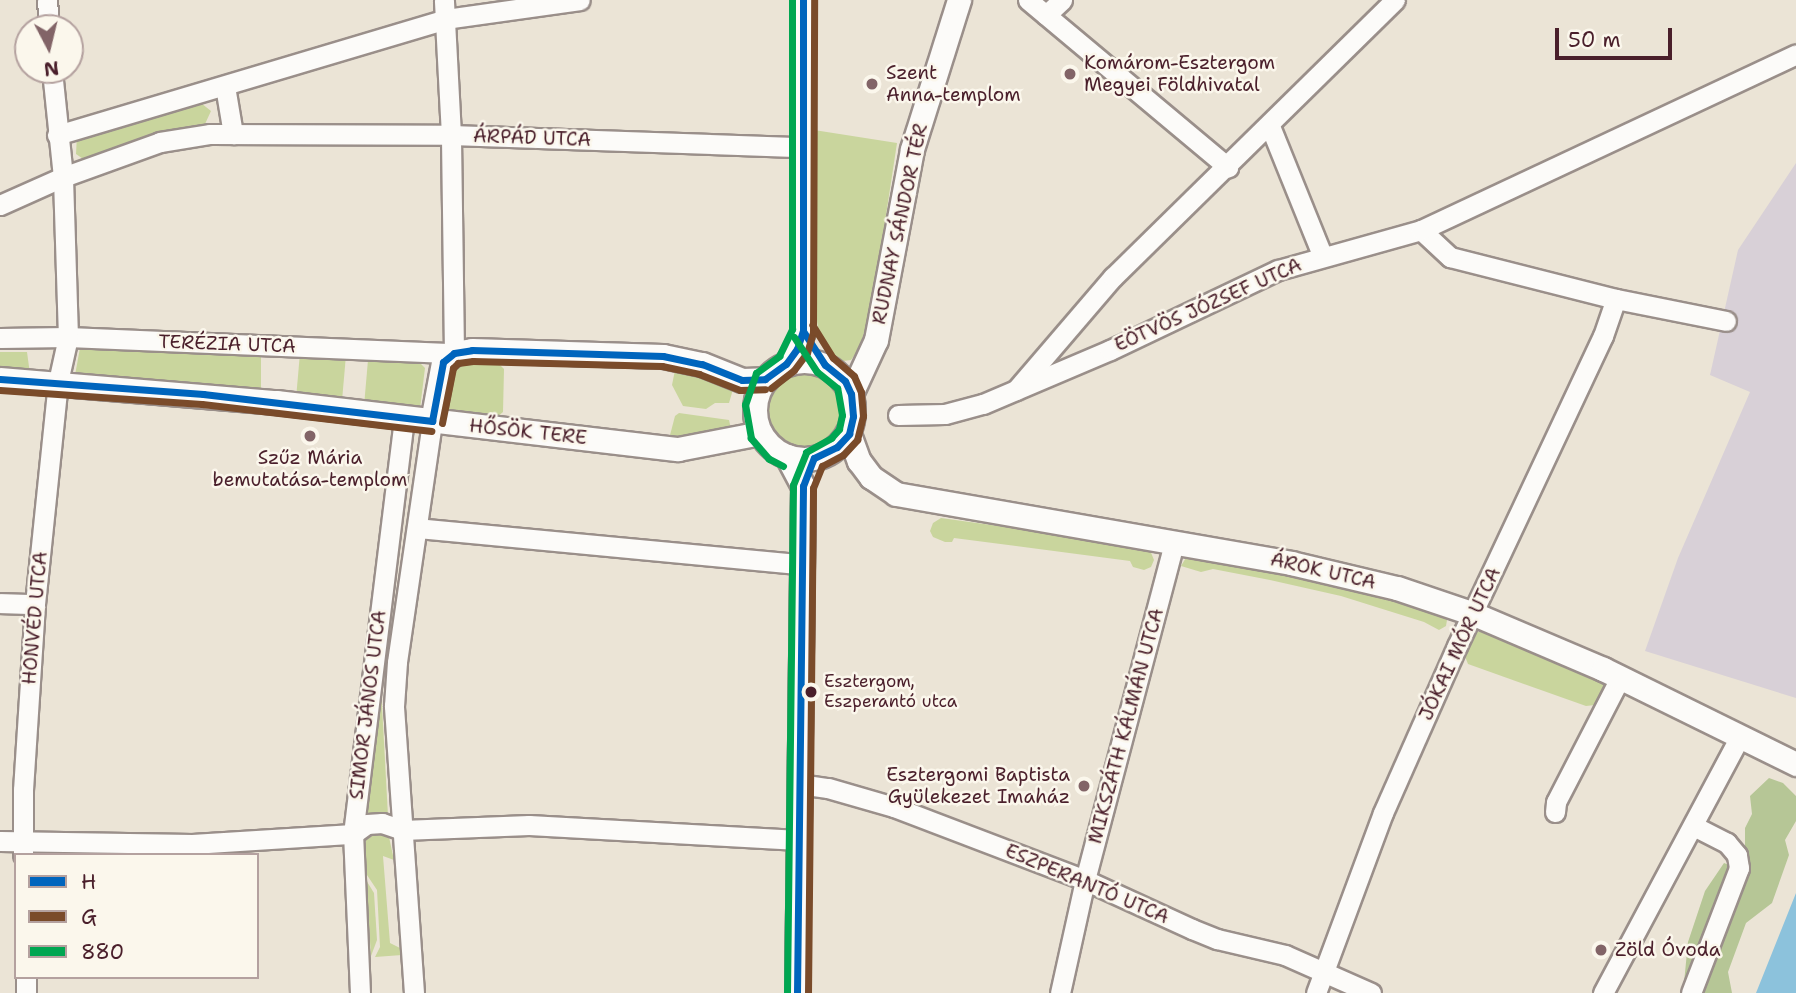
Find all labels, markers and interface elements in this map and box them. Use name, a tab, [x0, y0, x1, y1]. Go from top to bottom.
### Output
north arrow	[14, 14, 84, 84]
scale bar	[1558, 14, 1675, 58]
text: 50 m	[1568, 26, 1621, 54]
place label: Komárom-Esztergom Megyei Földhivatal	[1084, 52, 1275, 96]
text: N	[42, 55, 60, 82]
place label: Szent Anna-templom	[886, 62, 1021, 106]
marker: Komárom-Esztergom Megyei Földhivatal	[1062, 66, 1078, 82]
marker: Szent Anna-templom	[864, 76, 880, 92]
street label: RUDNAY SÁNDOR TÉR	[868, 122, 932, 326]
street label: ÁRPÁD UTCA	[473, 125, 591, 151]
street label: EÖTVÖS JÓZSEF UTCA	[1111, 253, 1305, 357]
street label: TERÉZIA UTCA	[158, 330, 296, 358]
street label: HŐSÖK TERE	[468, 414, 588, 450]
marker: Szűz Mária bemutatása-templom	[302, 428, 318, 444]
place label: Szűz Mária bemutatása-templom	[213, 447, 407, 491]
street label: ÁROK UTCA	[1268, 548, 1378, 594]
street label: HONVÉD UTCA	[18, 550, 52, 686]
street label: JÓKAI MÓR UTCA	[1415, 564, 1505, 724]
street label: MIKSZÁTH KÁLMÁN UTCA	[1084, 606, 1168, 846]
street label: SIMOR JÁNOS UTCA	[345, 609, 391, 801]
place label: Esztergom, Eszperantó utca	[824, 672, 957, 712]
marker: Esztergom, Eszperantó utca	[804, 685, 818, 699]
place label: Esztergomi Baptista Gyülekezet Imaház	[886, 764, 1070, 808]
marker: Esztergomi Baptista Gyülekezet Imaház	[1076, 778, 1092, 794]
street label: ESZPERANTÓ UTCA	[1002, 839, 1172, 929]
legend	[14, 853, 259, 979]
text: H	[81, 868, 96, 896]
text: G	[81, 903, 97, 931]
text: 880	[81, 938, 124, 966]
place label: Zöld Óvoda	[1615, 939, 1721, 961]
marker: Zöld Óvoda	[1593, 942, 1609, 958]

